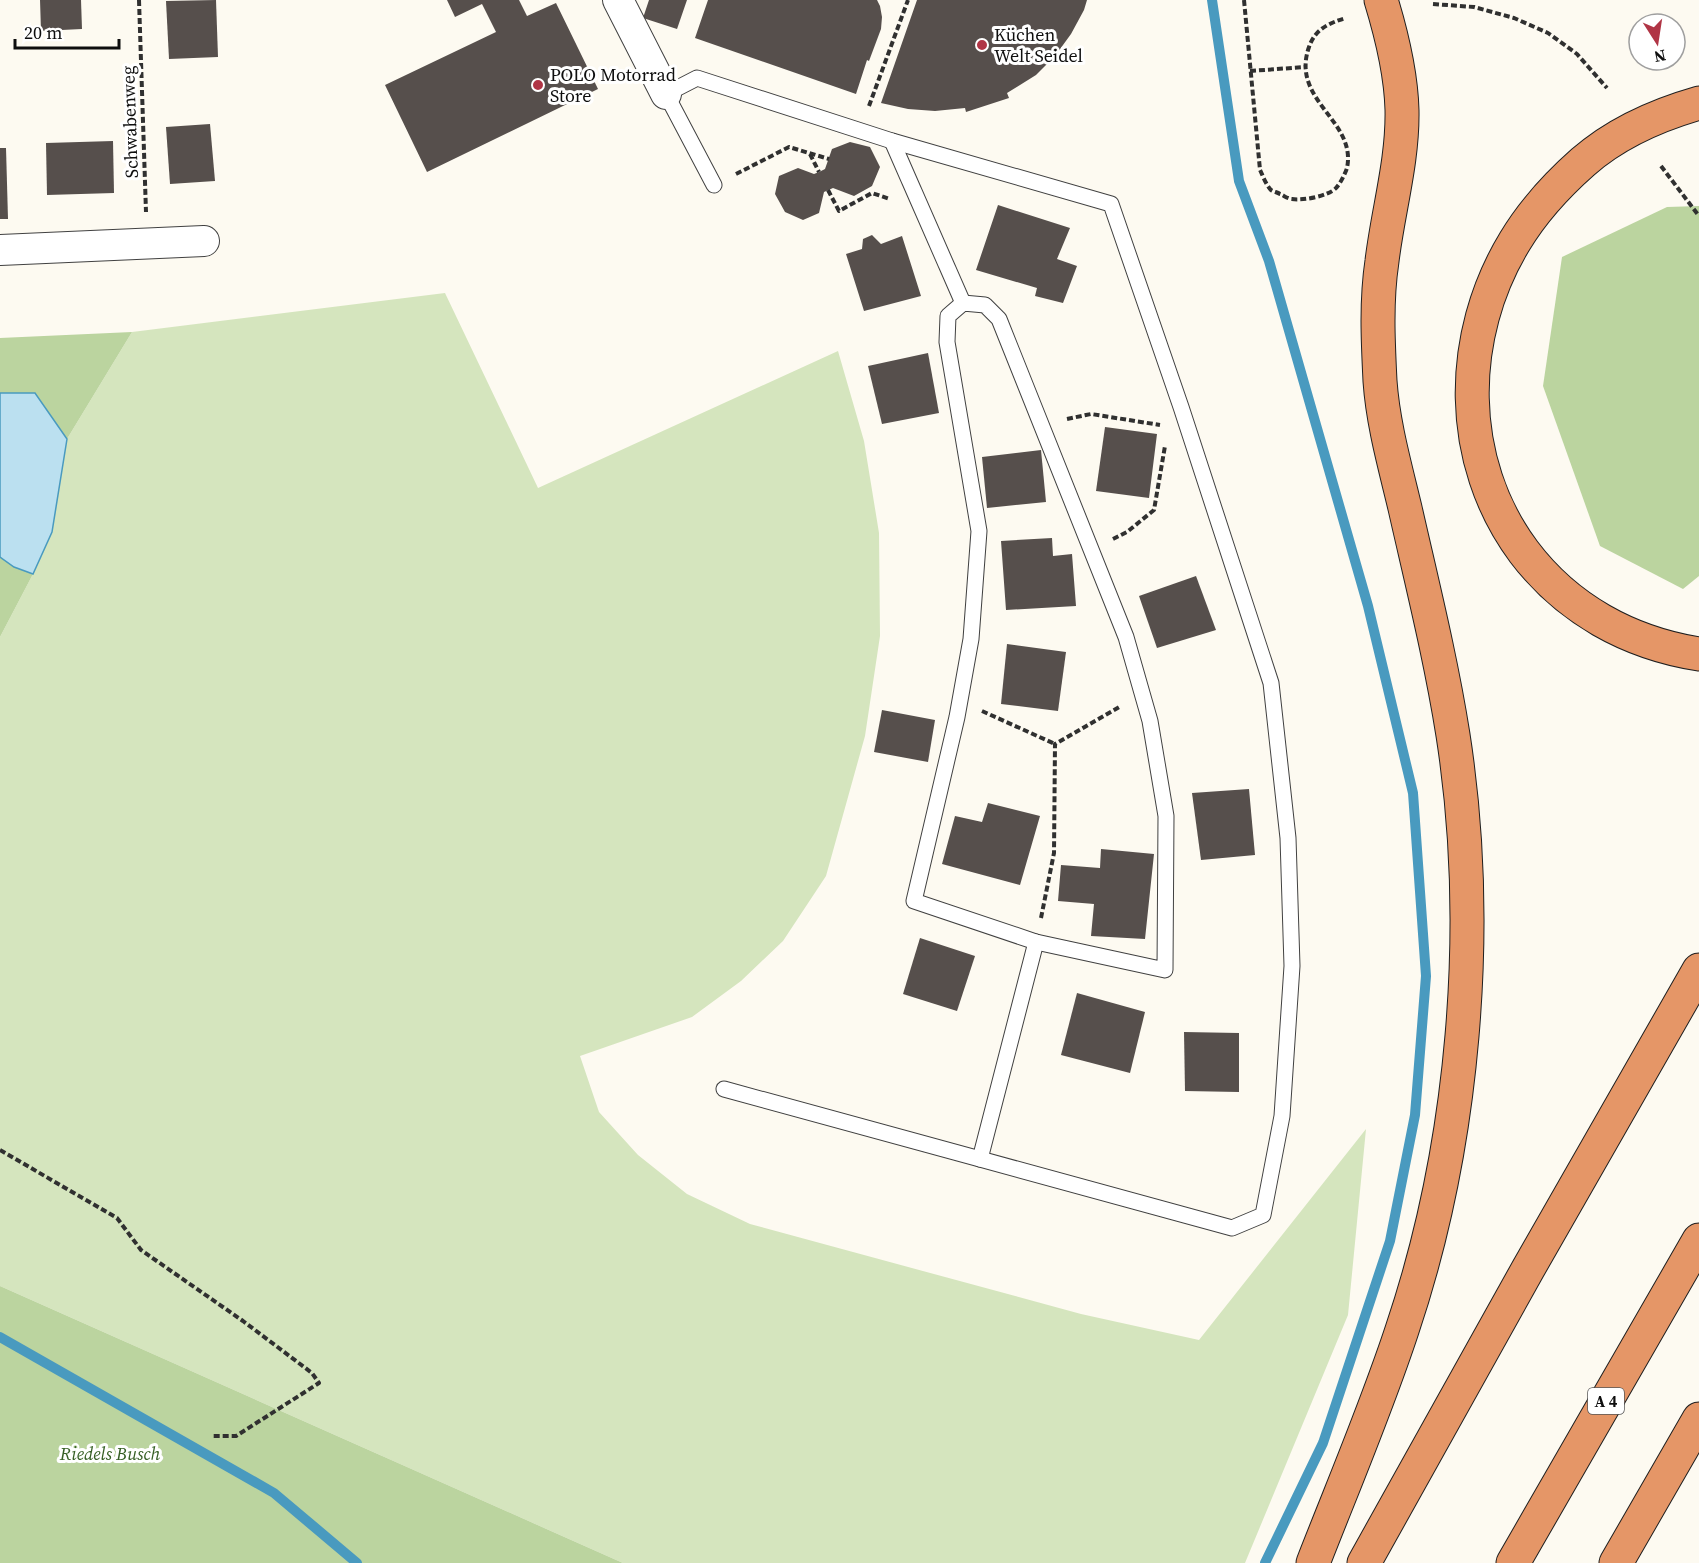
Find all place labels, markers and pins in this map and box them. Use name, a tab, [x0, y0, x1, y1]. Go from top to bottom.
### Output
place label: Küchen Welt Seidel	[994, 22, 1083, 68]
marker: Küchen Welt Seidel	[975, 38, 989, 52]
place label: POLO Motorrad Store	[550, 62, 676, 108]
marker: POLO Motorrad Store	[531, 78, 545, 92]

